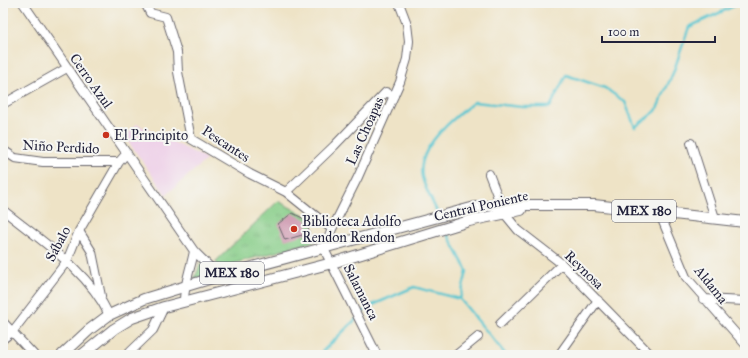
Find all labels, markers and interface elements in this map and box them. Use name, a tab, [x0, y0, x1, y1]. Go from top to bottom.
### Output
scale bar	[602, 18, 715, 44]
text: 100 m	[608, 25, 639, 39]
street label: Cerro Azul	[66, 50, 116, 112]
street label: Las Choapas	[342, 94, 388, 168]
street label: Pescantes	[199, 122, 253, 166]
place label: El Principito	[114, 127, 188, 144]
marker: El Principito	[101, 130, 111, 140]
street label: Niño Perdido	[22, 136, 100, 158]
street label: Central Poniente	[432, 187, 530, 225]
road number: MEX 180	[612, 200, 676, 222]
place label: Biblioteca Adolfo Rendon Rendon	[302, 213, 401, 246]
street label: Sábalo	[42, 223, 74, 265]
marker: Biblioteca Adolfo Rendon Rendon	[289, 224, 299, 234]
street label: Reynosa	[561, 247, 607, 293]
street label: Salamanca	[340, 261, 382, 323]
road number: MEX 180	[200, 262, 264, 284]
street label: Aldama	[690, 262, 731, 307]

